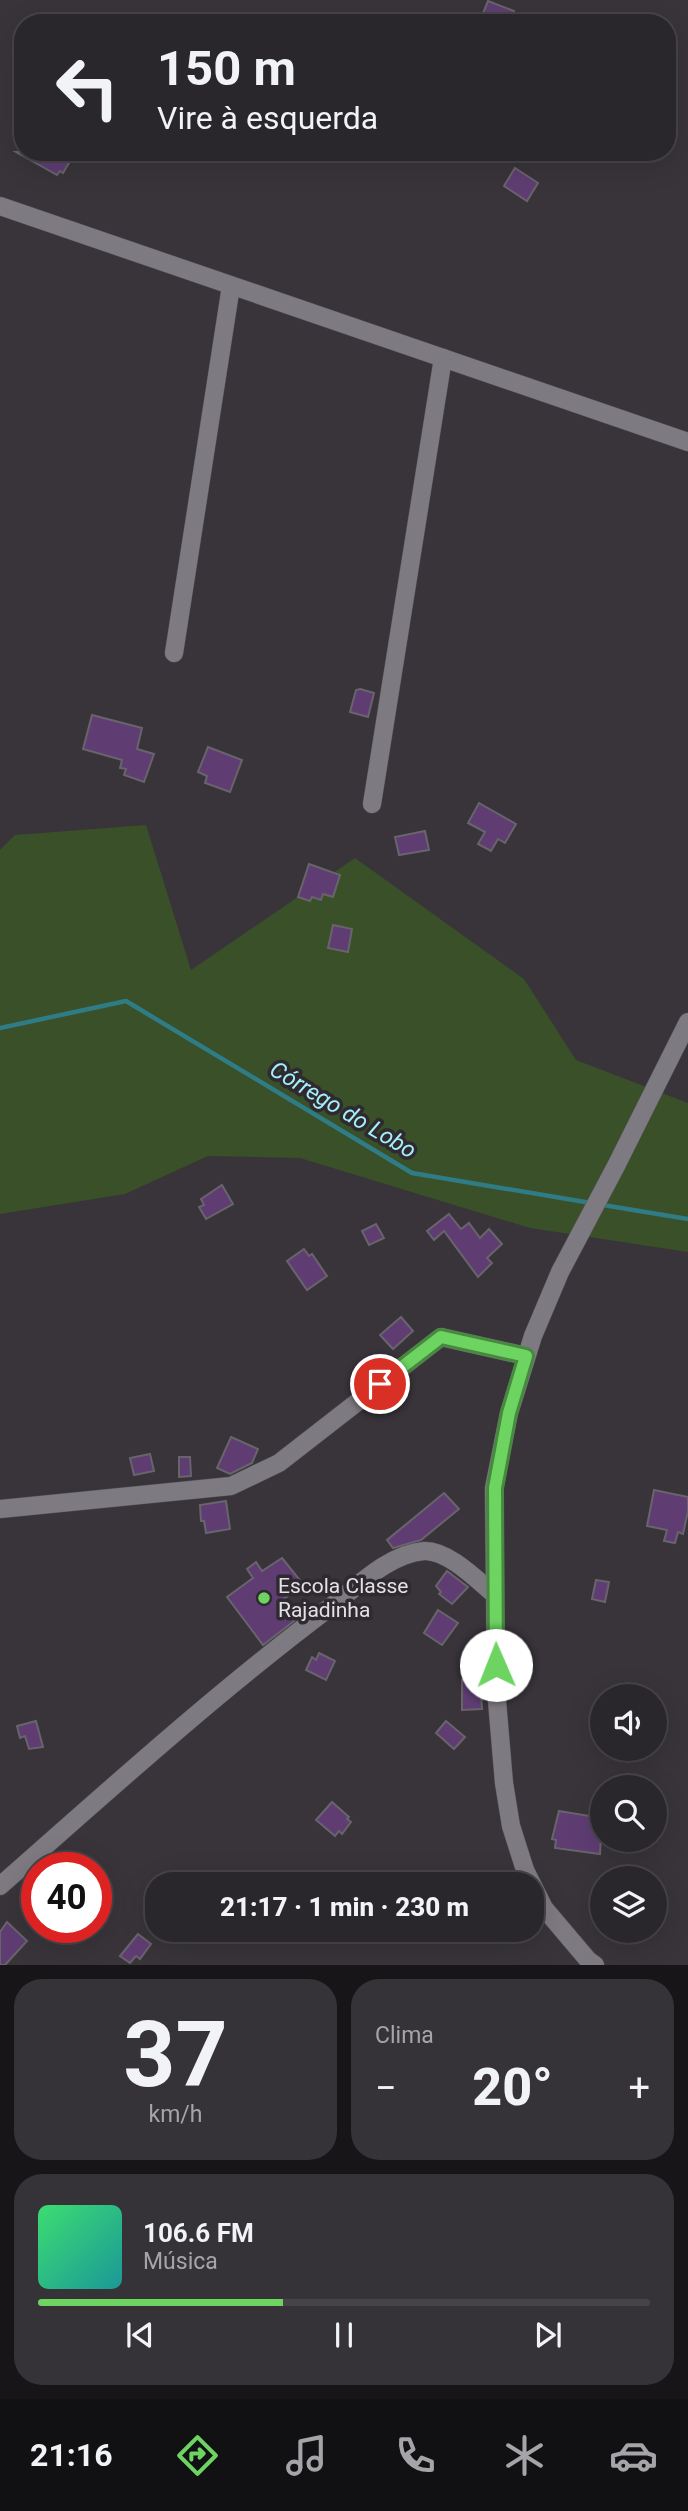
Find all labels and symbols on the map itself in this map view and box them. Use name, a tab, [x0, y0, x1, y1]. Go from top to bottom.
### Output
water label: Córrego do Lobo	[265, 1056, 421, 1164]
pin	[350, 1354, 410, 1414]
place label: Escola Classe Rajadinha	[278, 1574, 409, 1622]
marker: Escola Classe Rajadinha	[256, 1590, 272, 1606]
position arrow	[459, 1628, 533, 1702]
speed limit sign: 40	[21, 1852, 112, 1943]

